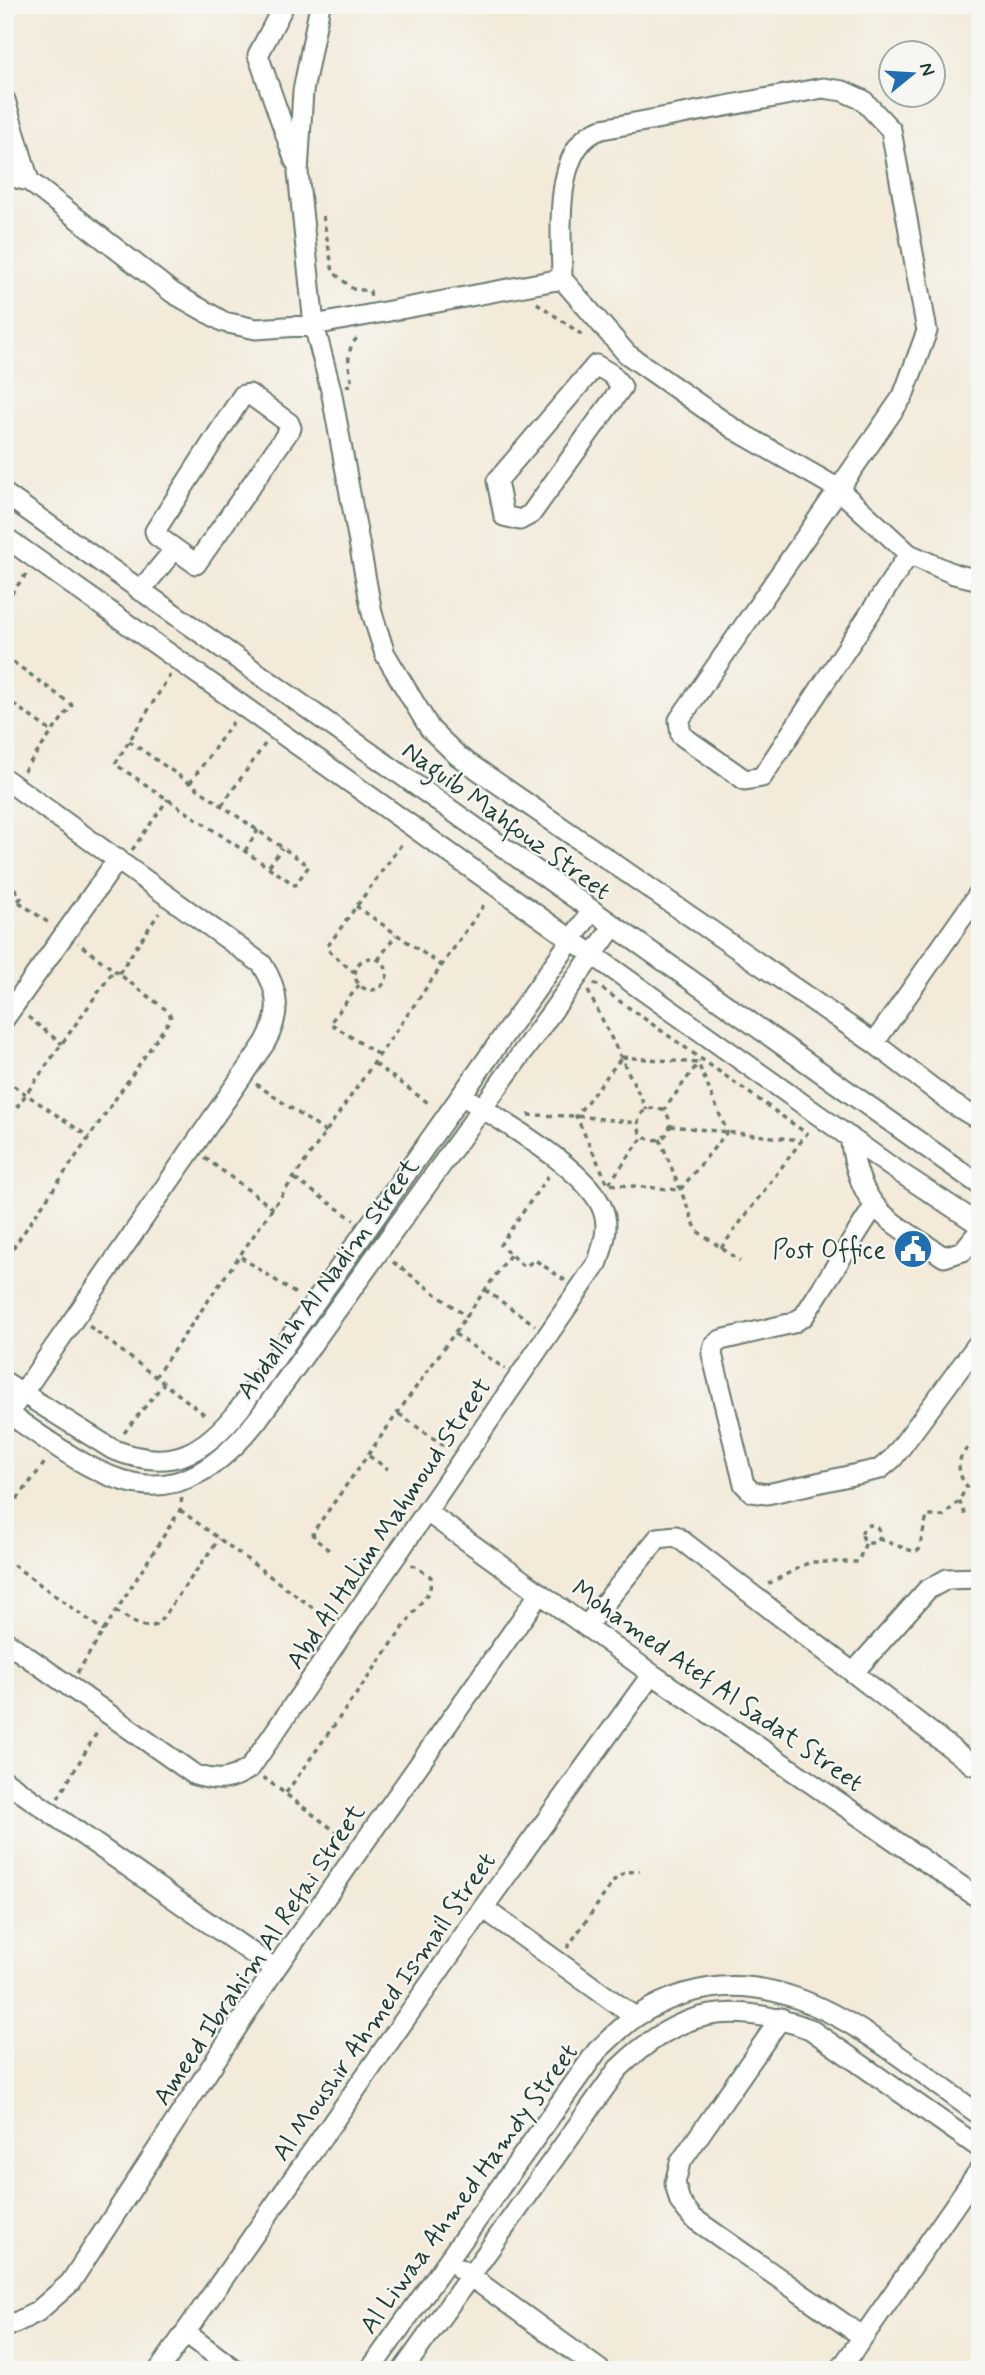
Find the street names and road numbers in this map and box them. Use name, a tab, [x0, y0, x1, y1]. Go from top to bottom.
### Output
street label: Naguib Mahfouz Street	[393, 734, 617, 911]
street label: Abdallah Al Nadim Street	[229, 1152, 428, 1407]
street label: Abd Al Halim Mahmoud Street	[279, 1372, 500, 1676]
street label: Mohamed Atef Al Sadat Street	[564, 1573, 870, 1801]
street label: Ameed Ibrahim Al Refai Street	[146, 1798, 374, 2113]
street label: Al Moushir Ahmed Ismail Street	[265, 1846, 505, 2168]
street label: Al Liwaa Ahmed Hamdy Street	[353, 2037, 587, 2341]

